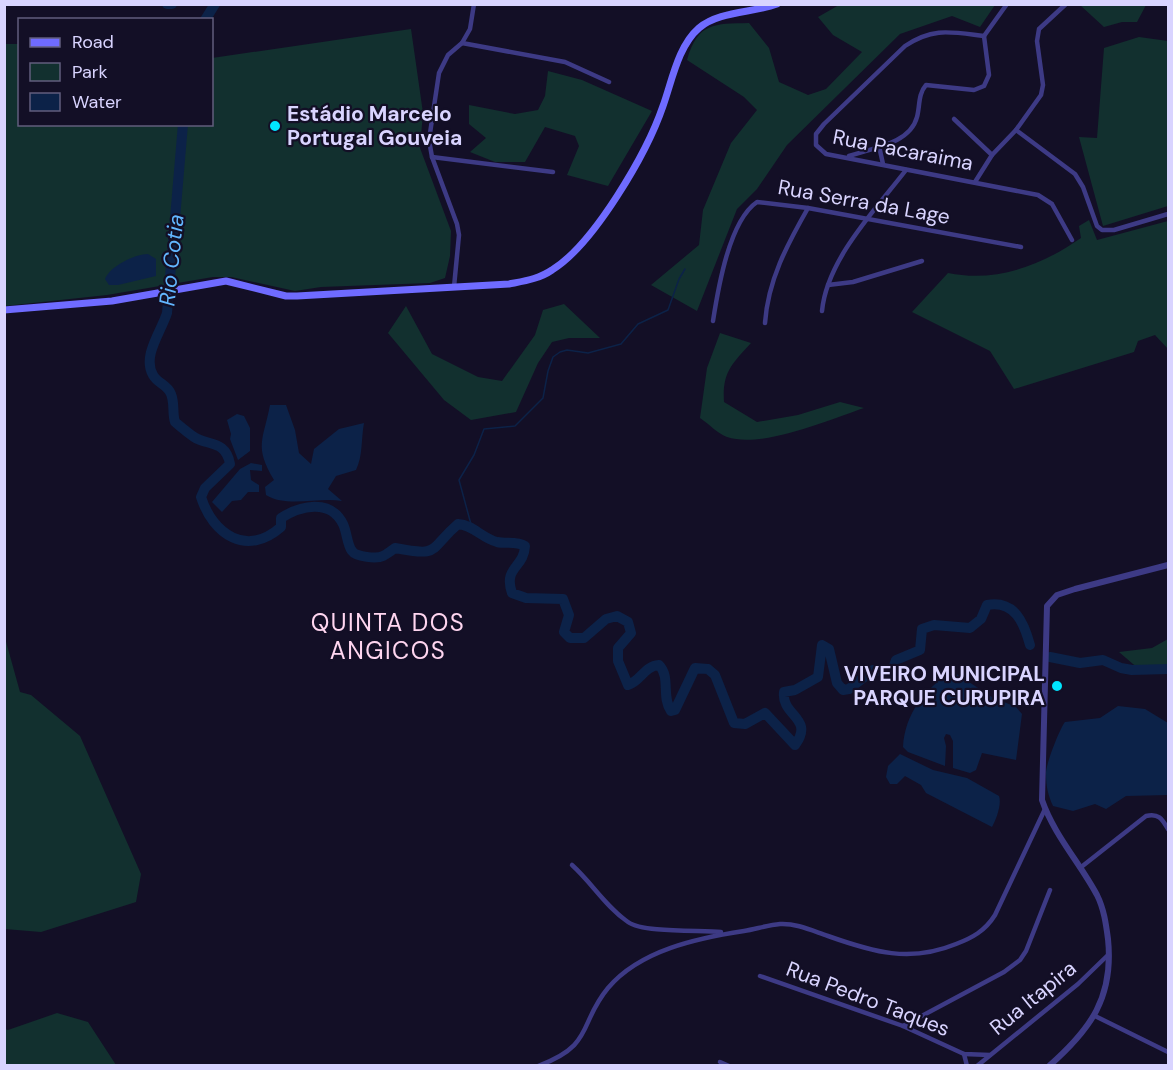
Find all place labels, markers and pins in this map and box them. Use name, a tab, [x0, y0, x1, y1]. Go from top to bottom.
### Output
place label: Estádio Marcelo Portugal Gouveia	[287, 100, 462, 152]
marker: Estádio Marcelo Portugal Gouveia	[268, 119, 282, 133]
place label: VIVEIRO MUNICIPAL PARQUE CURUPIRA	[844, 660, 1045, 712]
marker: VIVEIRO MUNICIPAL PARQUE CURUPIRA	[1050, 679, 1064, 693]

